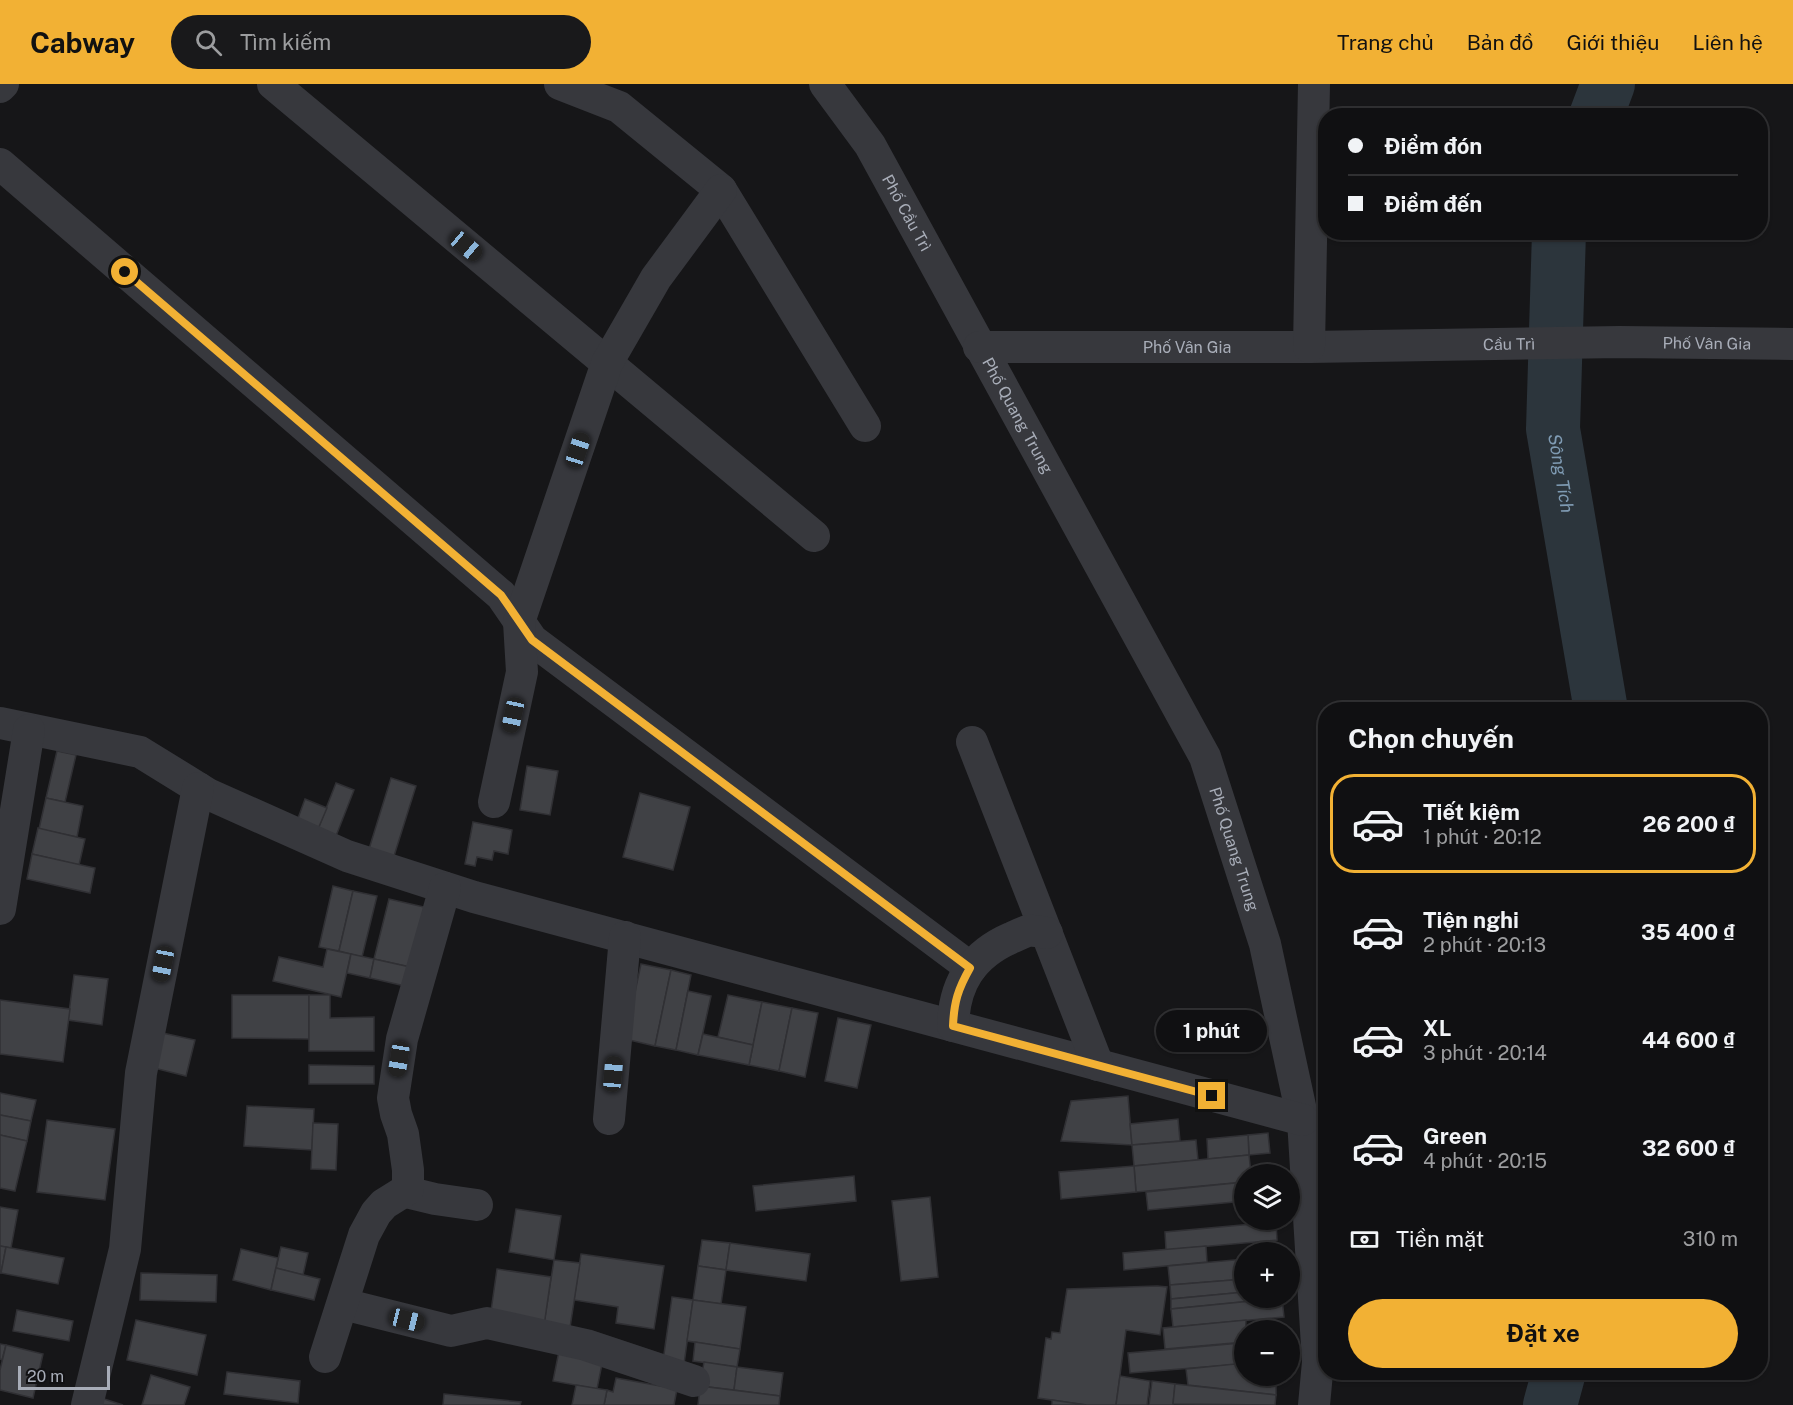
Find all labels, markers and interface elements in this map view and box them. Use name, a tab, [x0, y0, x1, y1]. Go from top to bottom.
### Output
search box	[171, 15, 591, 69]
text: Cabway	[30, 26, 135, 59]
icon: search	[192, 26, 225, 59]
text: Tìm kiếm	[240, 29, 331, 55]
text: Trang chủ	[1337, 30, 1434, 55]
text: Bản đồ	[1467, 30, 1534, 55]
text: Giới thiệu	[1567, 30, 1660, 55]
text: Liên hệ	[1693, 30, 1763, 55]
text: Điểm đón	[1384, 133, 1482, 159]
street label: Phố Cầu Trì	[878, 171, 935, 255]
text: Điểm đến	[1384, 191, 1482, 217]
car	[446, 228, 486, 264]
route start	[111, 258, 138, 285]
street label: Phố Vân Gia	[1663, 333, 1751, 354]
street label: Cầu Trì	[1483, 334, 1535, 354]
street label: Phố Vân Gia	[1143, 338, 1231, 357]
street label: Phố Quang Trung	[978, 354, 1057, 477]
car	[564, 430, 592, 470]
water label: Sông Tích	[1544, 432, 1578, 514]
car	[500, 696, 526, 734]
text: Chọn chuyến	[1348, 722, 1514, 754]
street label: Phố Quang Trung	[1205, 785, 1263, 914]
icon: car	[1351, 797, 1405, 851]
text: Tiết kiệm	[1423, 799, 1520, 825]
text: 26 200 ₫	[1643, 811, 1735, 837]
text: 1 phút · 20:12	[1423, 825, 1542, 849]
icon: car	[1351, 905, 1405, 959]
text: Tiện nghi	[1423, 907, 1519, 933]
text: 35 400 ₫	[1641, 919, 1735, 945]
text: 2 phút · 20:13	[1423, 933, 1546, 957]
car	[151, 945, 175, 983]
callout: 1 phút	[1156, 1009, 1268, 1051]
icon: car	[1351, 1013, 1405, 1067]
text: XL	[1423, 1015, 1451, 1041]
text: 1 phút	[1183, 1019, 1240, 1043]
text: 44 600 ₫	[1642, 1027, 1735, 1053]
car	[387, 1040, 411, 1078]
text: 3 phút · 20:14	[1423, 1041, 1547, 1065]
car	[602, 1055, 624, 1093]
route end	[1198, 1082, 1225, 1109]
icon: car	[1351, 1121, 1405, 1175]
text: Green	[1423, 1123, 1487, 1149]
text: 32 600 ₫	[1642, 1135, 1735, 1161]
text: 4 phút · 20:15	[1423, 1149, 1547, 1173]
map controls	[1234, 1164, 1300, 1386]
button: layers	[1234, 1164, 1300, 1230]
icon: cash	[1348, 1223, 1381, 1256]
text: Tiền mặt	[1396, 1226, 1484, 1252]
text: 310 m	[1683, 1227, 1738, 1251]
button: +	[1234, 1242, 1300, 1308]
button: Đặt xe	[1348, 1299, 1738, 1368]
car	[387, 1307, 427, 1333]
button: −	[1234, 1320, 1300, 1386]
scale bar	[18, 1363, 110, 1390]
text: 20 m	[27, 1367, 64, 1386]

